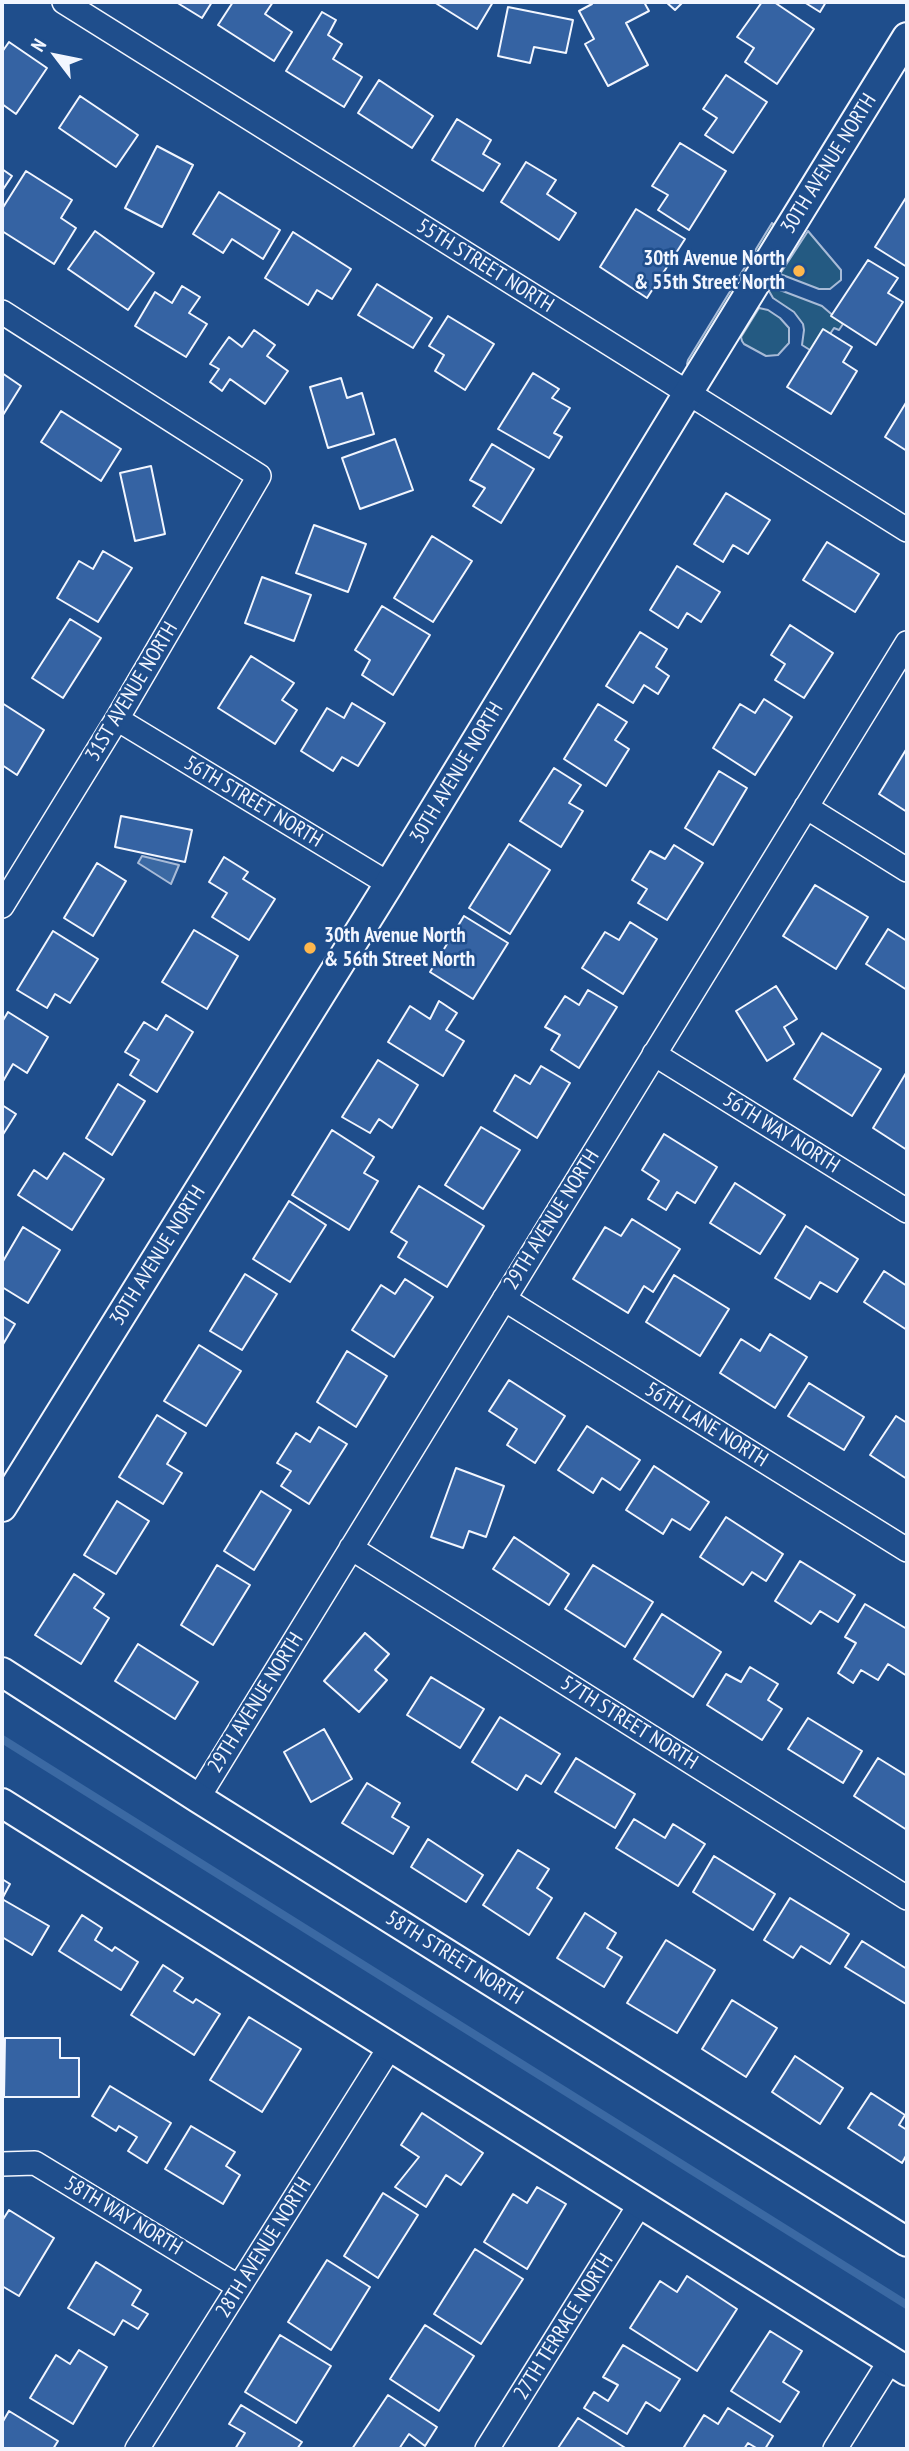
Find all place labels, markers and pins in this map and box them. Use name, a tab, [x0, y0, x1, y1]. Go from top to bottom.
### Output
place label: 30th Avenue North & 55th Street North	[634, 246, 785, 296]
marker: 30th Avenue North & 55th Street North	[791, 263, 807, 279]
place label: 30th Avenue North & 56th Street North	[324, 923, 475, 973]
marker: 30th Avenue North & 56th Street North	[302, 940, 318, 956]

